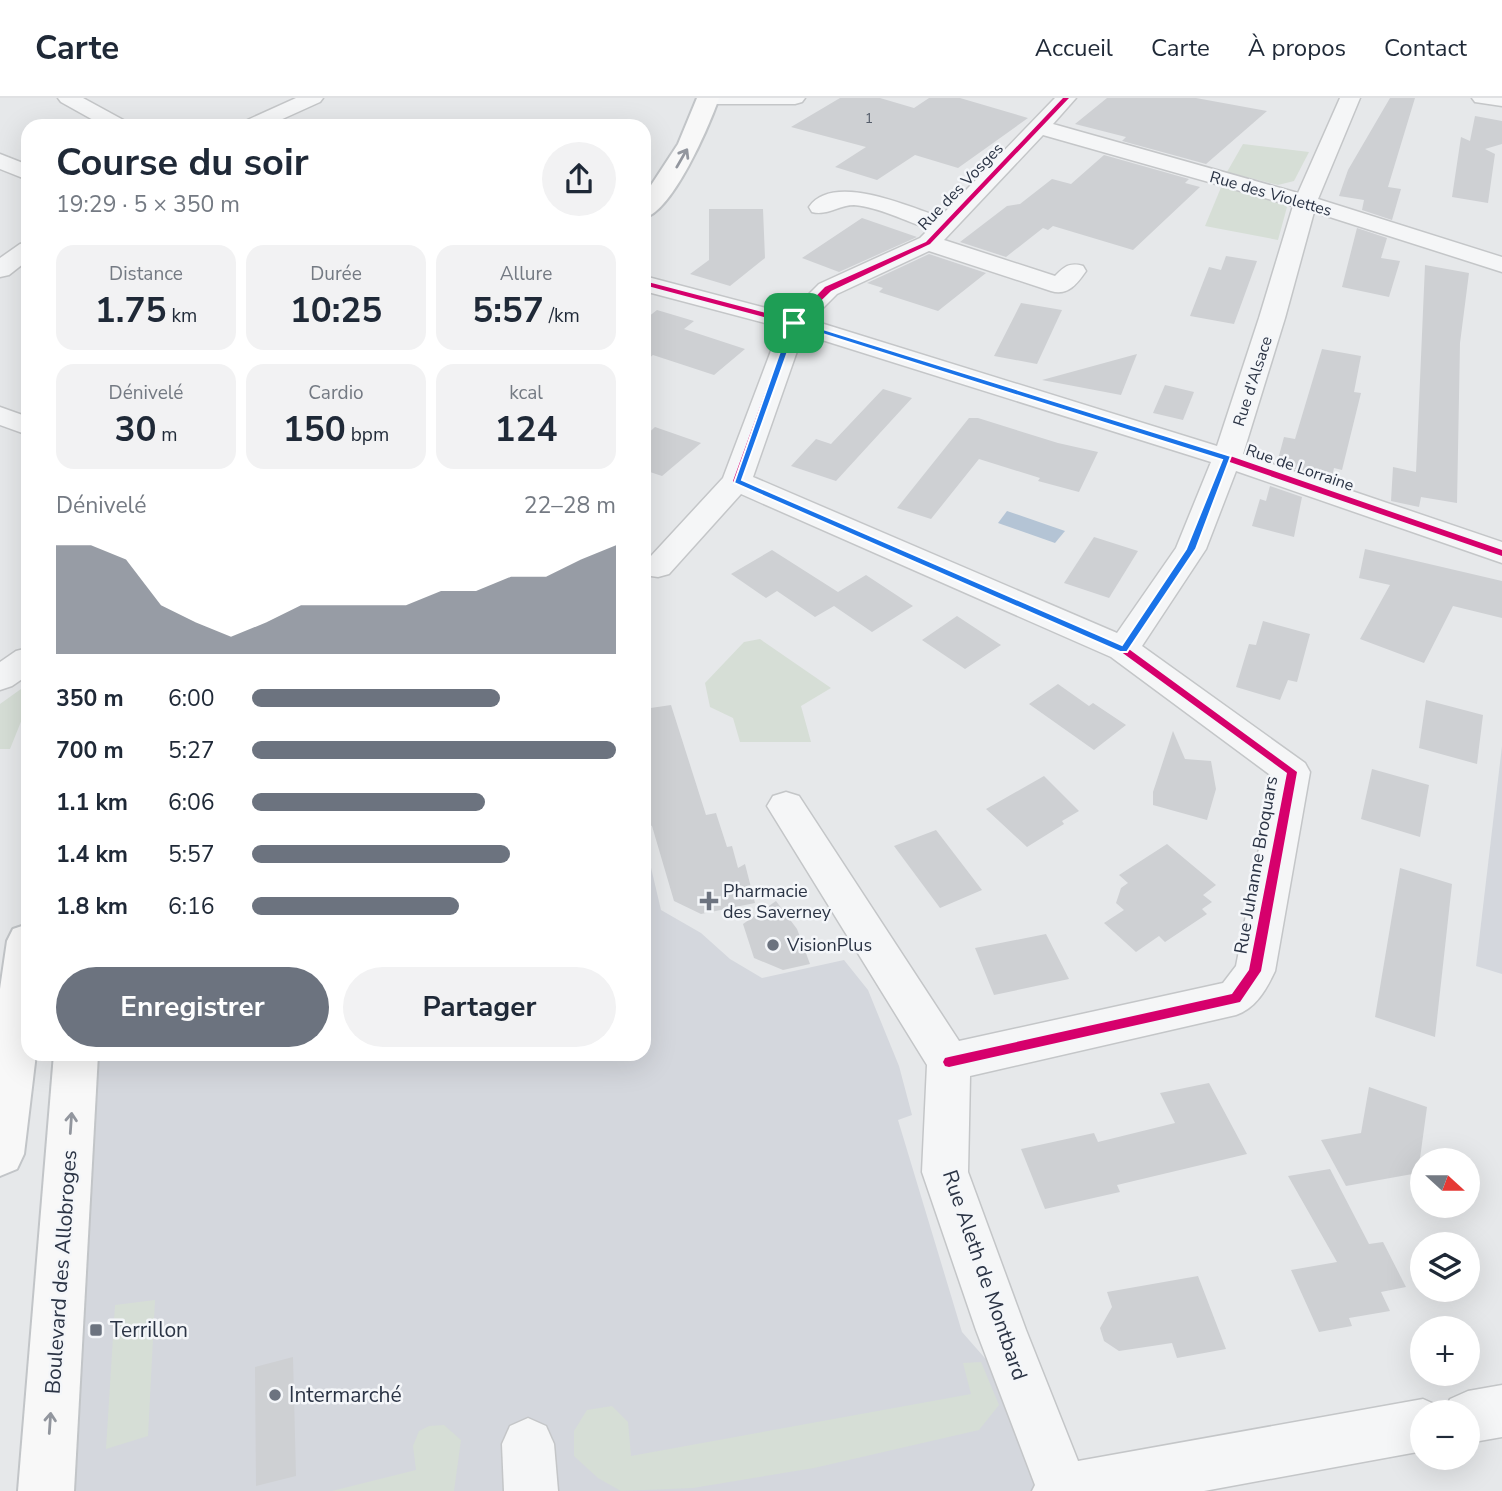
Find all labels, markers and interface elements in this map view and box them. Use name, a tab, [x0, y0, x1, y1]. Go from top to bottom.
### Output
text: Carte	[35, 26, 119, 71]
text: Accueil	[1035, 32, 1113, 64]
text: Carte	[1151, 32, 1210, 64]
text: À propos	[1248, 32, 1346, 64]
text: Contact	[1384, 32, 1467, 64]
house number: 1	[865, 109, 873, 128]
text: Course du soir	[56, 137, 309, 188]
street label: Rue des Vosges	[913, 138, 1008, 235]
button: share	[542, 142, 616, 216]
one-way arrow	[676, 149, 690, 169]
street label: Rue des Violettes	[1207, 166, 1334, 222]
text: 19:29 · 5 × 350 m	[56, 189, 240, 220]
text: Distance	[109, 261, 183, 287]
text: Durée	[310, 261, 362, 287]
text: Allure	[500, 261, 552, 287]
text: 1.75	[95, 287, 167, 334]
text: 10:25	[290, 287, 382, 334]
text: 5:57	[472, 287, 544, 334]
pin	[764, 293, 824, 353]
text: km	[167, 303, 197, 329]
text: /km	[544, 303, 580, 329]
icon: arrive	[775, 304, 813, 342]
street label: Rue d'Alsace	[1228, 333, 1278, 429]
text: Dénivelé	[109, 380, 183, 406]
text: Cardio	[308, 380, 364, 406]
text: kcal	[509, 380, 543, 406]
text: 30	[114, 406, 156, 453]
text: 150	[283, 406, 346, 453]
text: 124	[494, 406, 558, 453]
text: m	[156, 422, 178, 448]
text: bpm	[346, 422, 389, 448]
street label: Rue de Lorraine	[1243, 439, 1357, 497]
text: Dénivelé	[56, 490, 147, 521]
text: 22–28 m	[524, 490, 616, 521]
text: 350 m	[56, 683, 124, 714]
text: 6:00	[168, 683, 215, 714]
text: 700 m	[56, 735, 124, 766]
text: 5:27	[168, 735, 215, 766]
street label: Rue Juhanne Broquars	[1229, 774, 1283, 956]
text: 1.1 km	[56, 787, 128, 818]
text: 6:06	[168, 787, 215, 818]
text: 1.4 km	[56, 839, 128, 870]
text: 5:57	[168, 839, 215, 870]
place label: Pharmacie des Saverney	[723, 879, 832, 924]
text: 1.8 km	[56, 891, 128, 922]
text: 6:16	[168, 891, 215, 922]
marker: Pharmacie des Saverney	[701, 893, 717, 909]
place label: VisionPlus	[786, 933, 872, 957]
marker: VisionPlus	[765, 937, 781, 953]
button: Enregistrer	[56, 967, 329, 1047]
button: Partager	[343, 967, 616, 1047]
one-way arrow	[65, 1112, 78, 1134]
north arrow	[1410, 1148, 1480, 1218]
map controls	[1410, 1148, 1480, 1470]
street label: Boulevard des Allobroges	[39, 1149, 83, 1395]
street label: Rue Aleth de Montbard	[936, 1166, 1034, 1384]
button: layers	[1410, 1232, 1480, 1302]
place label: Terrillon	[110, 1316, 188, 1344]
button: +	[1410, 1316, 1480, 1386]
marker: Terrillon	[88, 1322, 104, 1338]
place label: Intermarché	[289, 1381, 402, 1409]
marker: Intermarché	[267, 1387, 283, 1403]
button: −	[1410, 1400, 1480, 1470]
one-way arrow	[44, 1412, 57, 1435]

